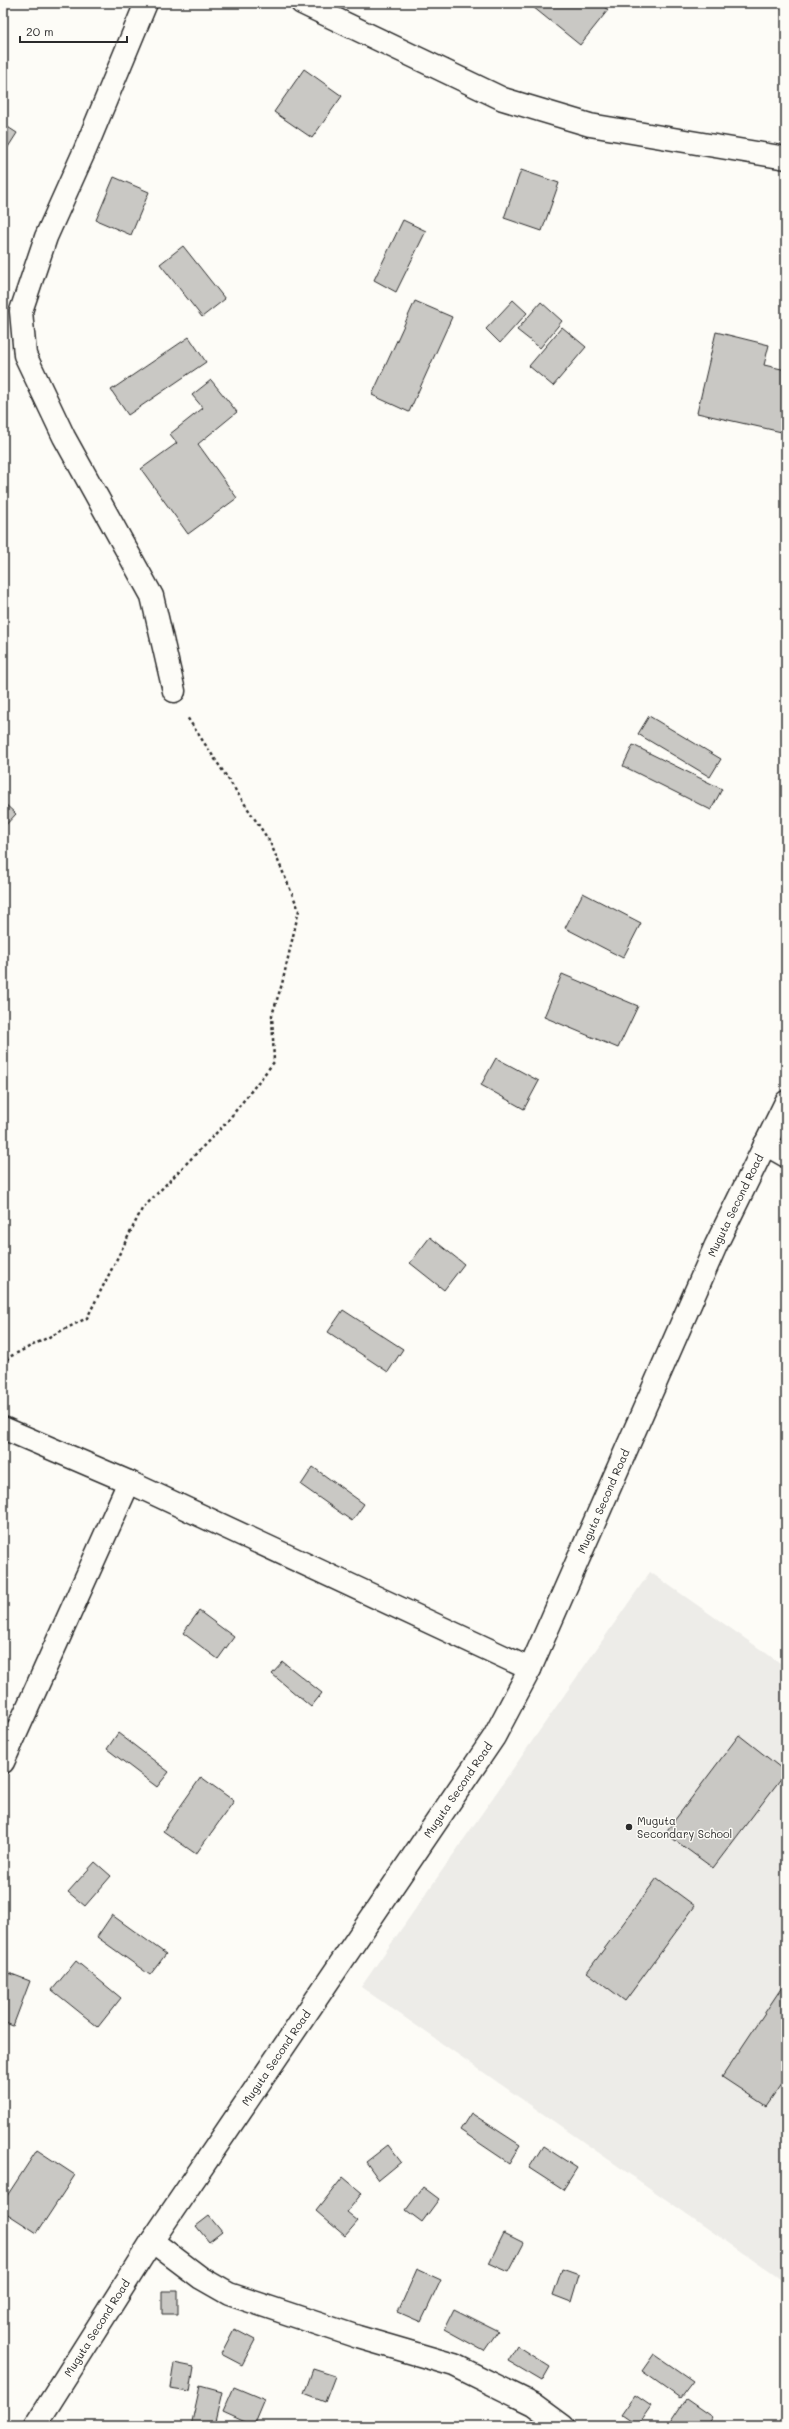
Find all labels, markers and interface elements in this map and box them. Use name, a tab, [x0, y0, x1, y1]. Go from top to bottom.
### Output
scale bar	[20, 18, 127, 44]
text: 20 m	[26, 23, 54, 39]
street label: Muguta Second Road	[704, 1151, 766, 1259]
street label: Muguta Second Road	[574, 1447, 633, 1556]
street label: Muguta Second Road	[420, 1739, 495, 1840]
place label: Muguta Secondary School	[637, 1813, 732, 1841]
marker: Muguta Secondary School	[624, 1822, 634, 1832]
street label: Muguta Second Road	[238, 2007, 314, 2109]
street label: Muguta Second Road	[60, 2276, 133, 2379]

